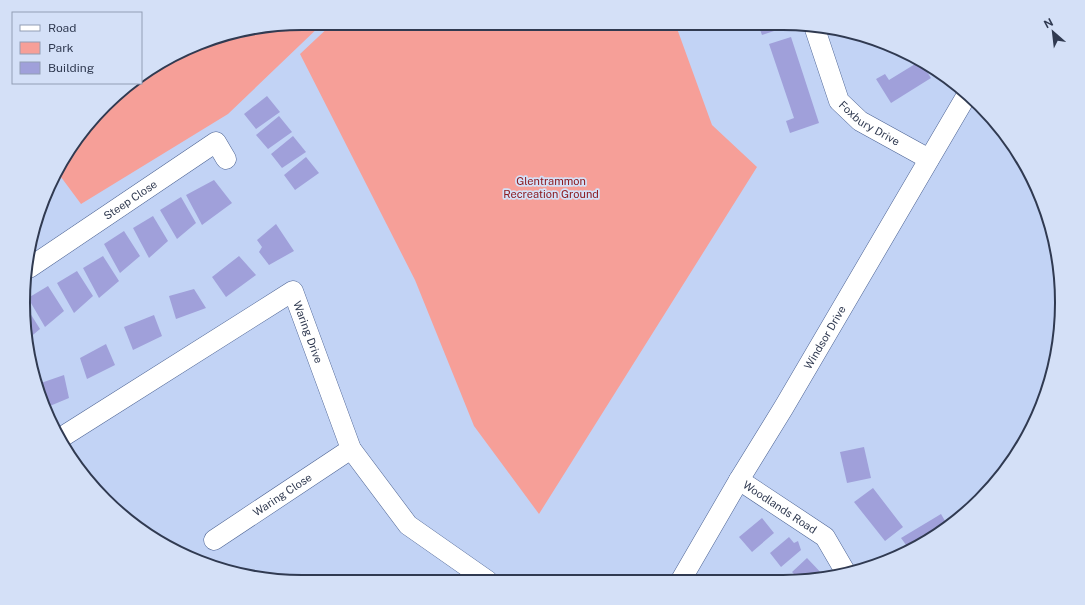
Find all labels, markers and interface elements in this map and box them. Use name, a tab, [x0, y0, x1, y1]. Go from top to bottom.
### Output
legend	[12, 12, 142, 84]
north arrow	[1033, 12, 1073, 52]
text: N	[1042, 16, 1055, 30]
text: Road	[48, 21, 76, 35]
text: Park	[48, 41, 74, 55]
text: Building	[48, 61, 94, 75]
street label: Foxbury Drive	[837, 98, 902, 148]
park label: Glentrammon Recreation Ground	[503, 175, 599, 200]
street label: Steep Close	[101, 178, 159, 222]
street label: Waring Drive	[291, 299, 325, 365]
street label: Windsor Drive	[802, 304, 848, 371]
street label: Waring Close	[251, 471, 314, 518]
street label: Woodlands Road	[741, 478, 819, 536]

